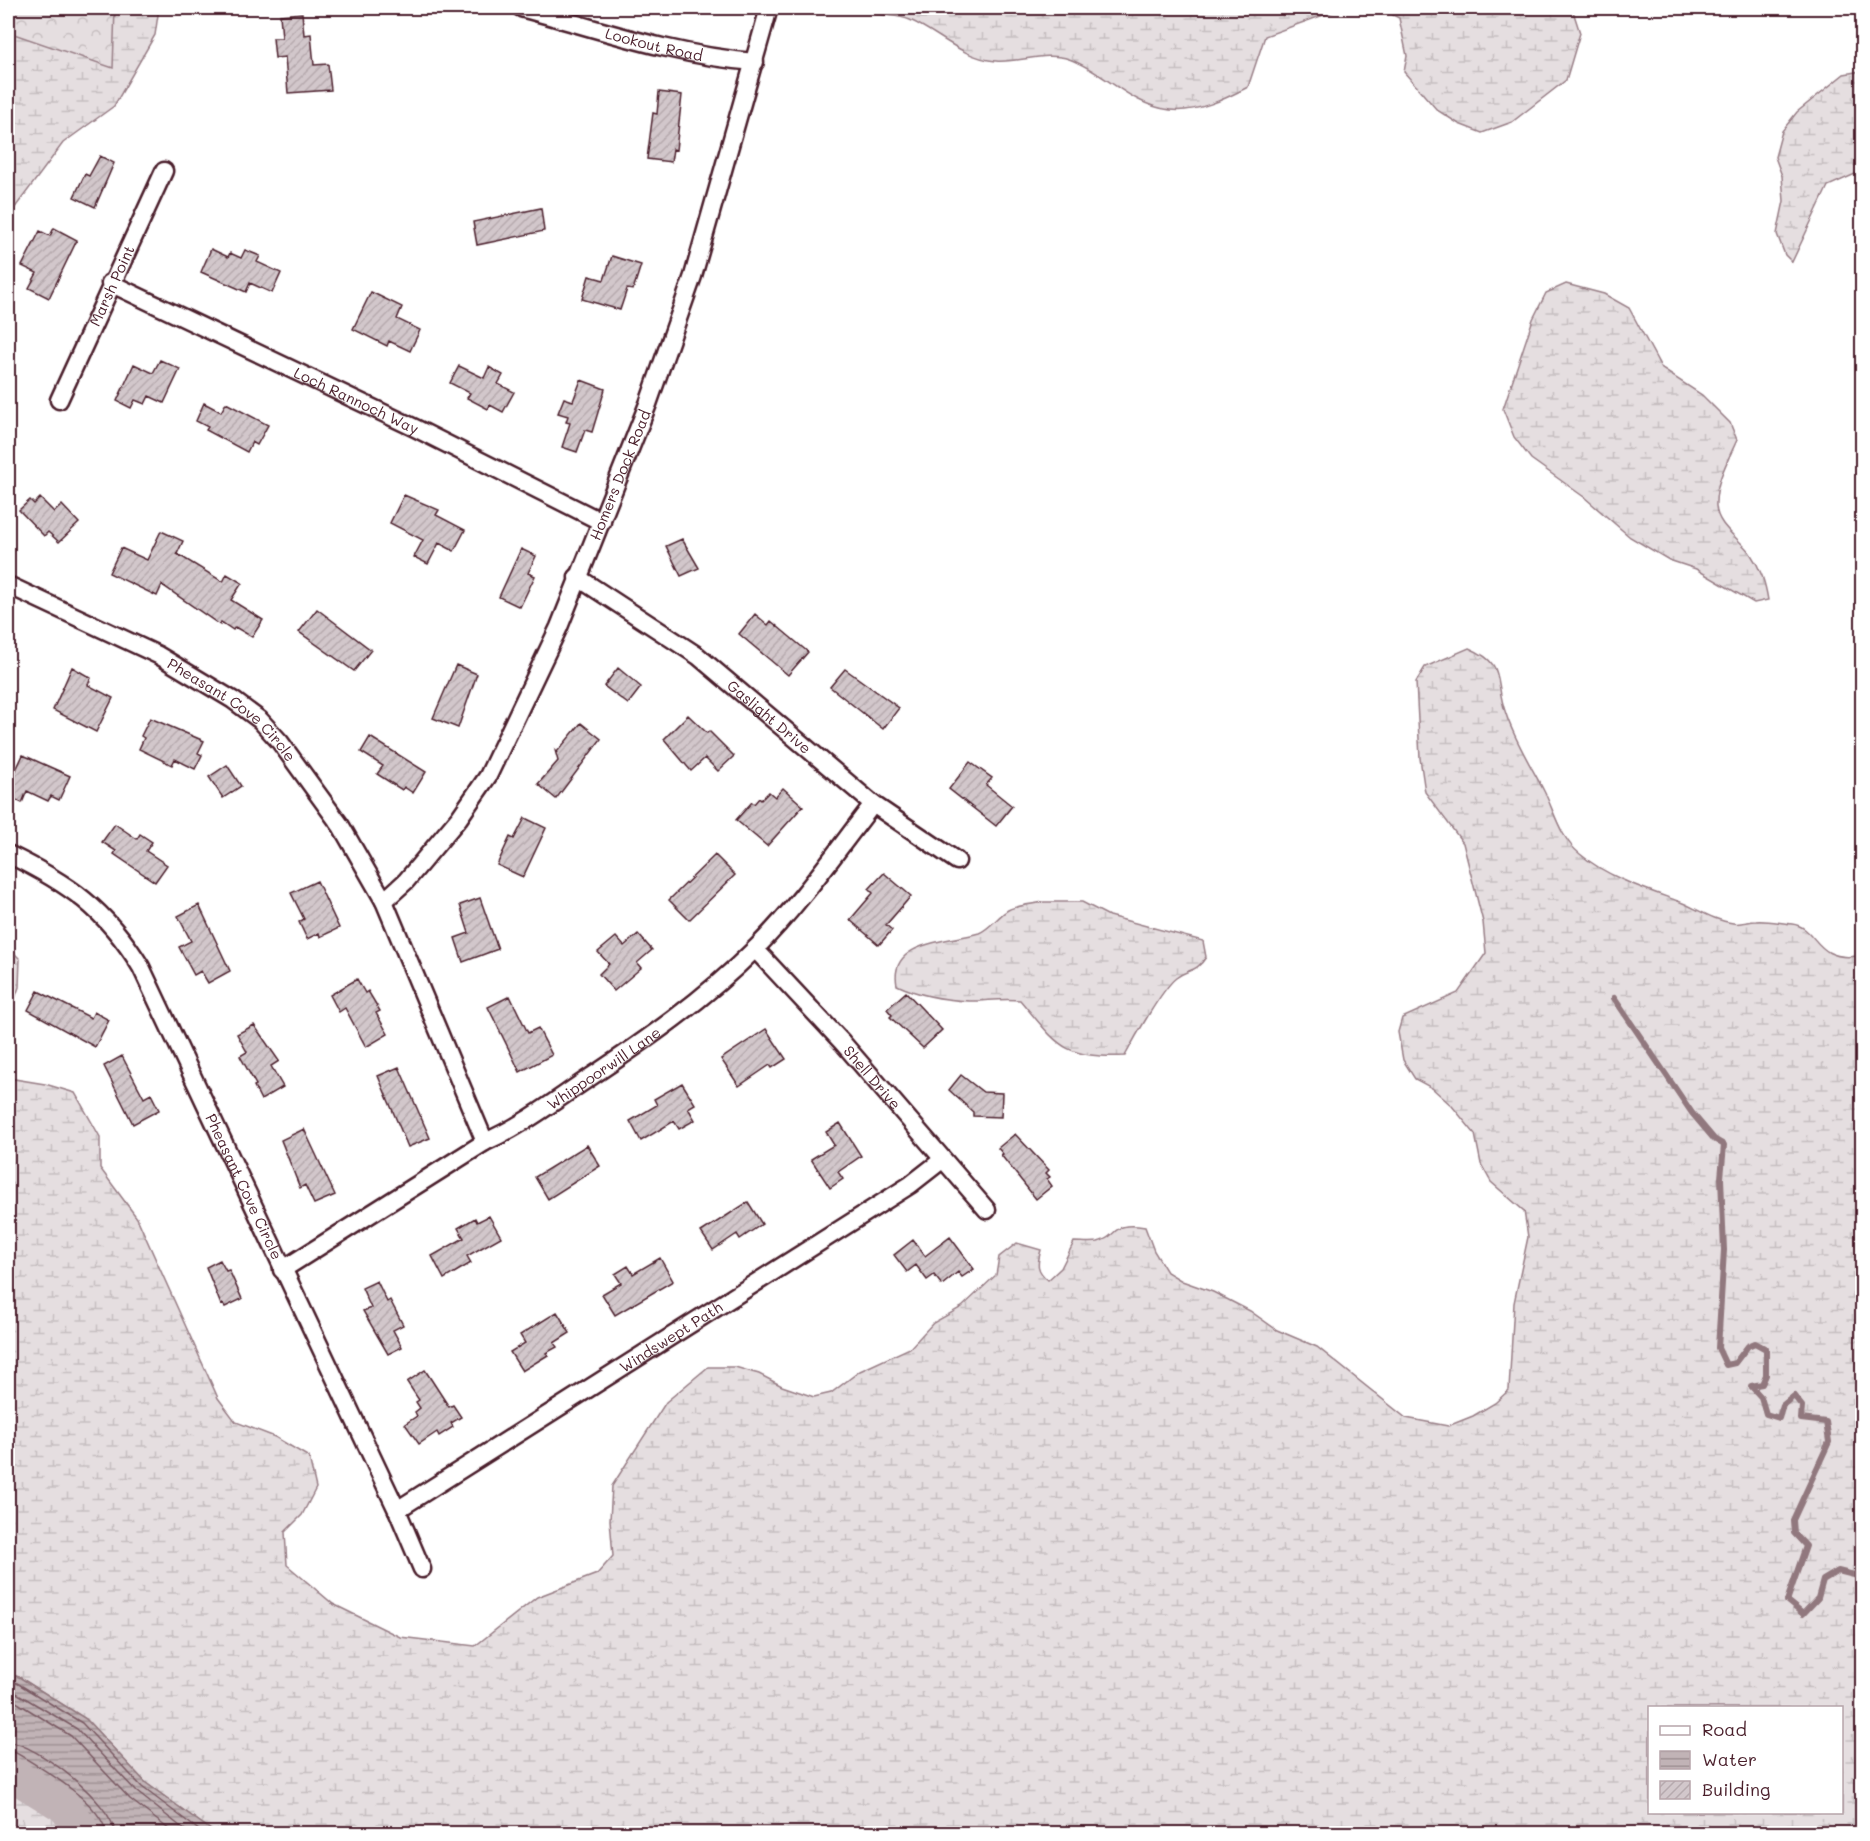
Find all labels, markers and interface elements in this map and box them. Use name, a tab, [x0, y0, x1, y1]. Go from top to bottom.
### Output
street label: Lookout Road	[603, 23, 704, 65]
street label: Marsh Point	[84, 242, 139, 329]
street label: Loch Rannoch Way	[291, 362, 422, 438]
street label: Homers Dock Road	[585, 407, 655, 543]
street label: Pheasant Cove Circle	[164, 653, 301, 765]
street label: Gaslight Drive	[723, 675, 816, 758]
street label: Whippoorwill Lane	[543, 1022, 664, 1114]
street label: Shell Drive	[839, 1041, 906, 1113]
street label: Pheasant Cove Circle	[201, 1110, 287, 1263]
street label: Windswept Path	[615, 1297, 726, 1377]
legend	[1648, 1706, 1843, 1814]
text: Road	[1702, 1717, 1747, 1741]
text: Water	[1702, 1747, 1757, 1771]
text: Building	[1702, 1777, 1770, 1801]

